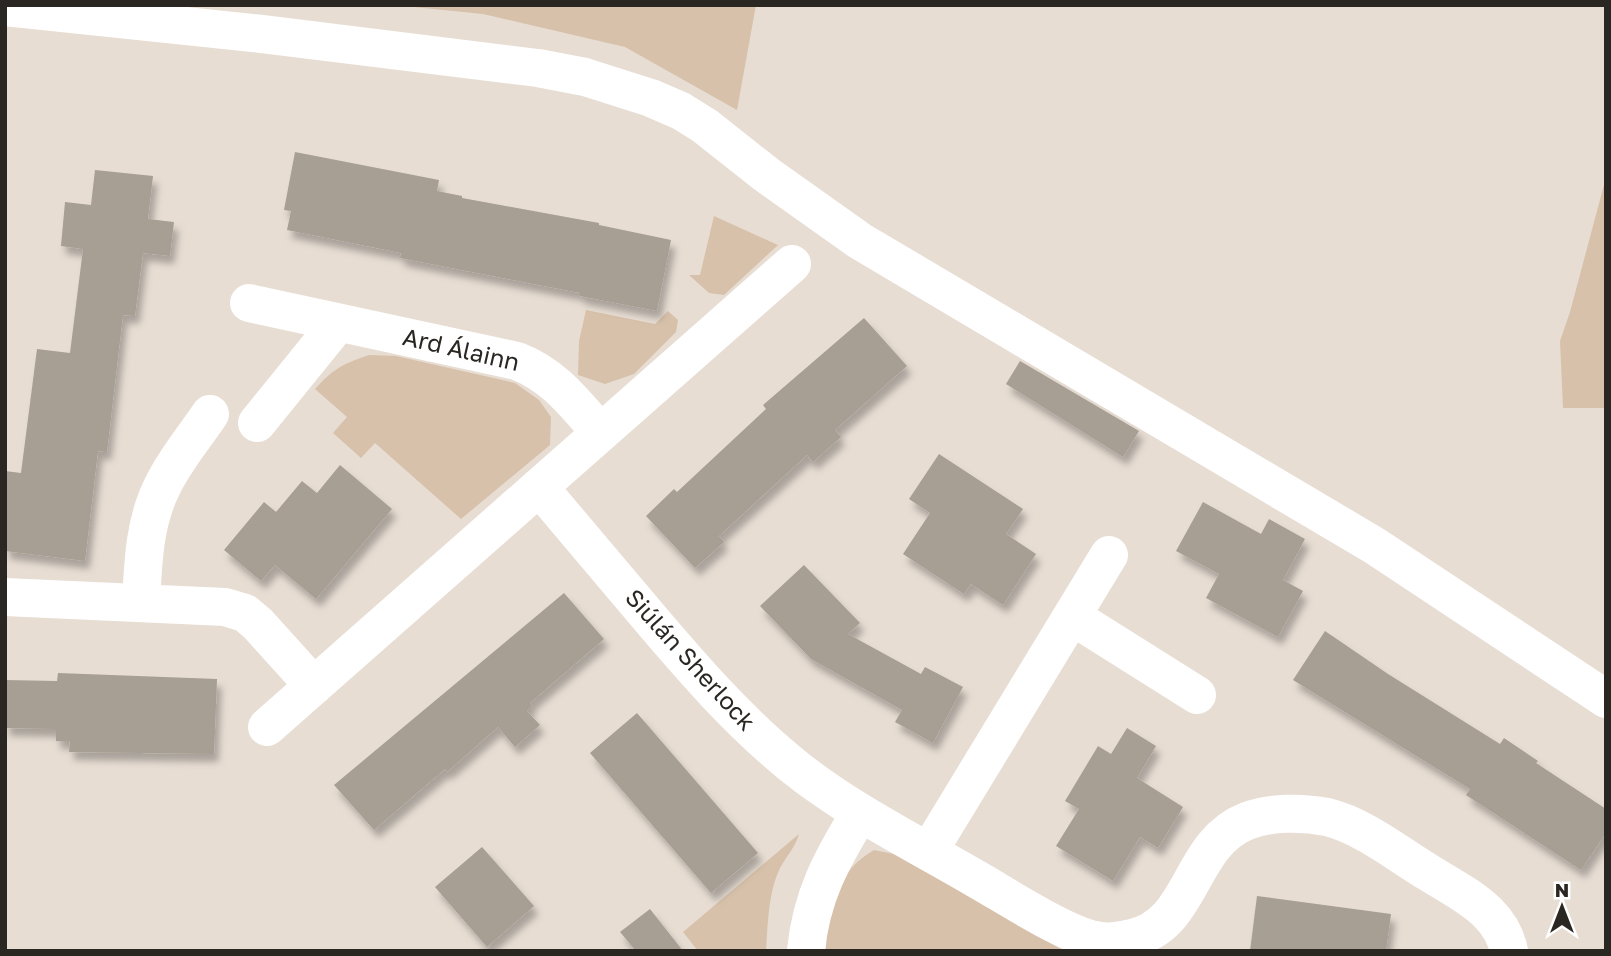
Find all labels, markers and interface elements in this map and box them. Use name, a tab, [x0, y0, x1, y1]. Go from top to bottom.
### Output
street label: Ard Álainn	[400, 321, 522, 376]
street label: Siúlán Sherlock	[620, 582, 762, 736]
north arrow	[1527, 872, 1597, 942]
text: N	[1555, 878, 1569, 901]

